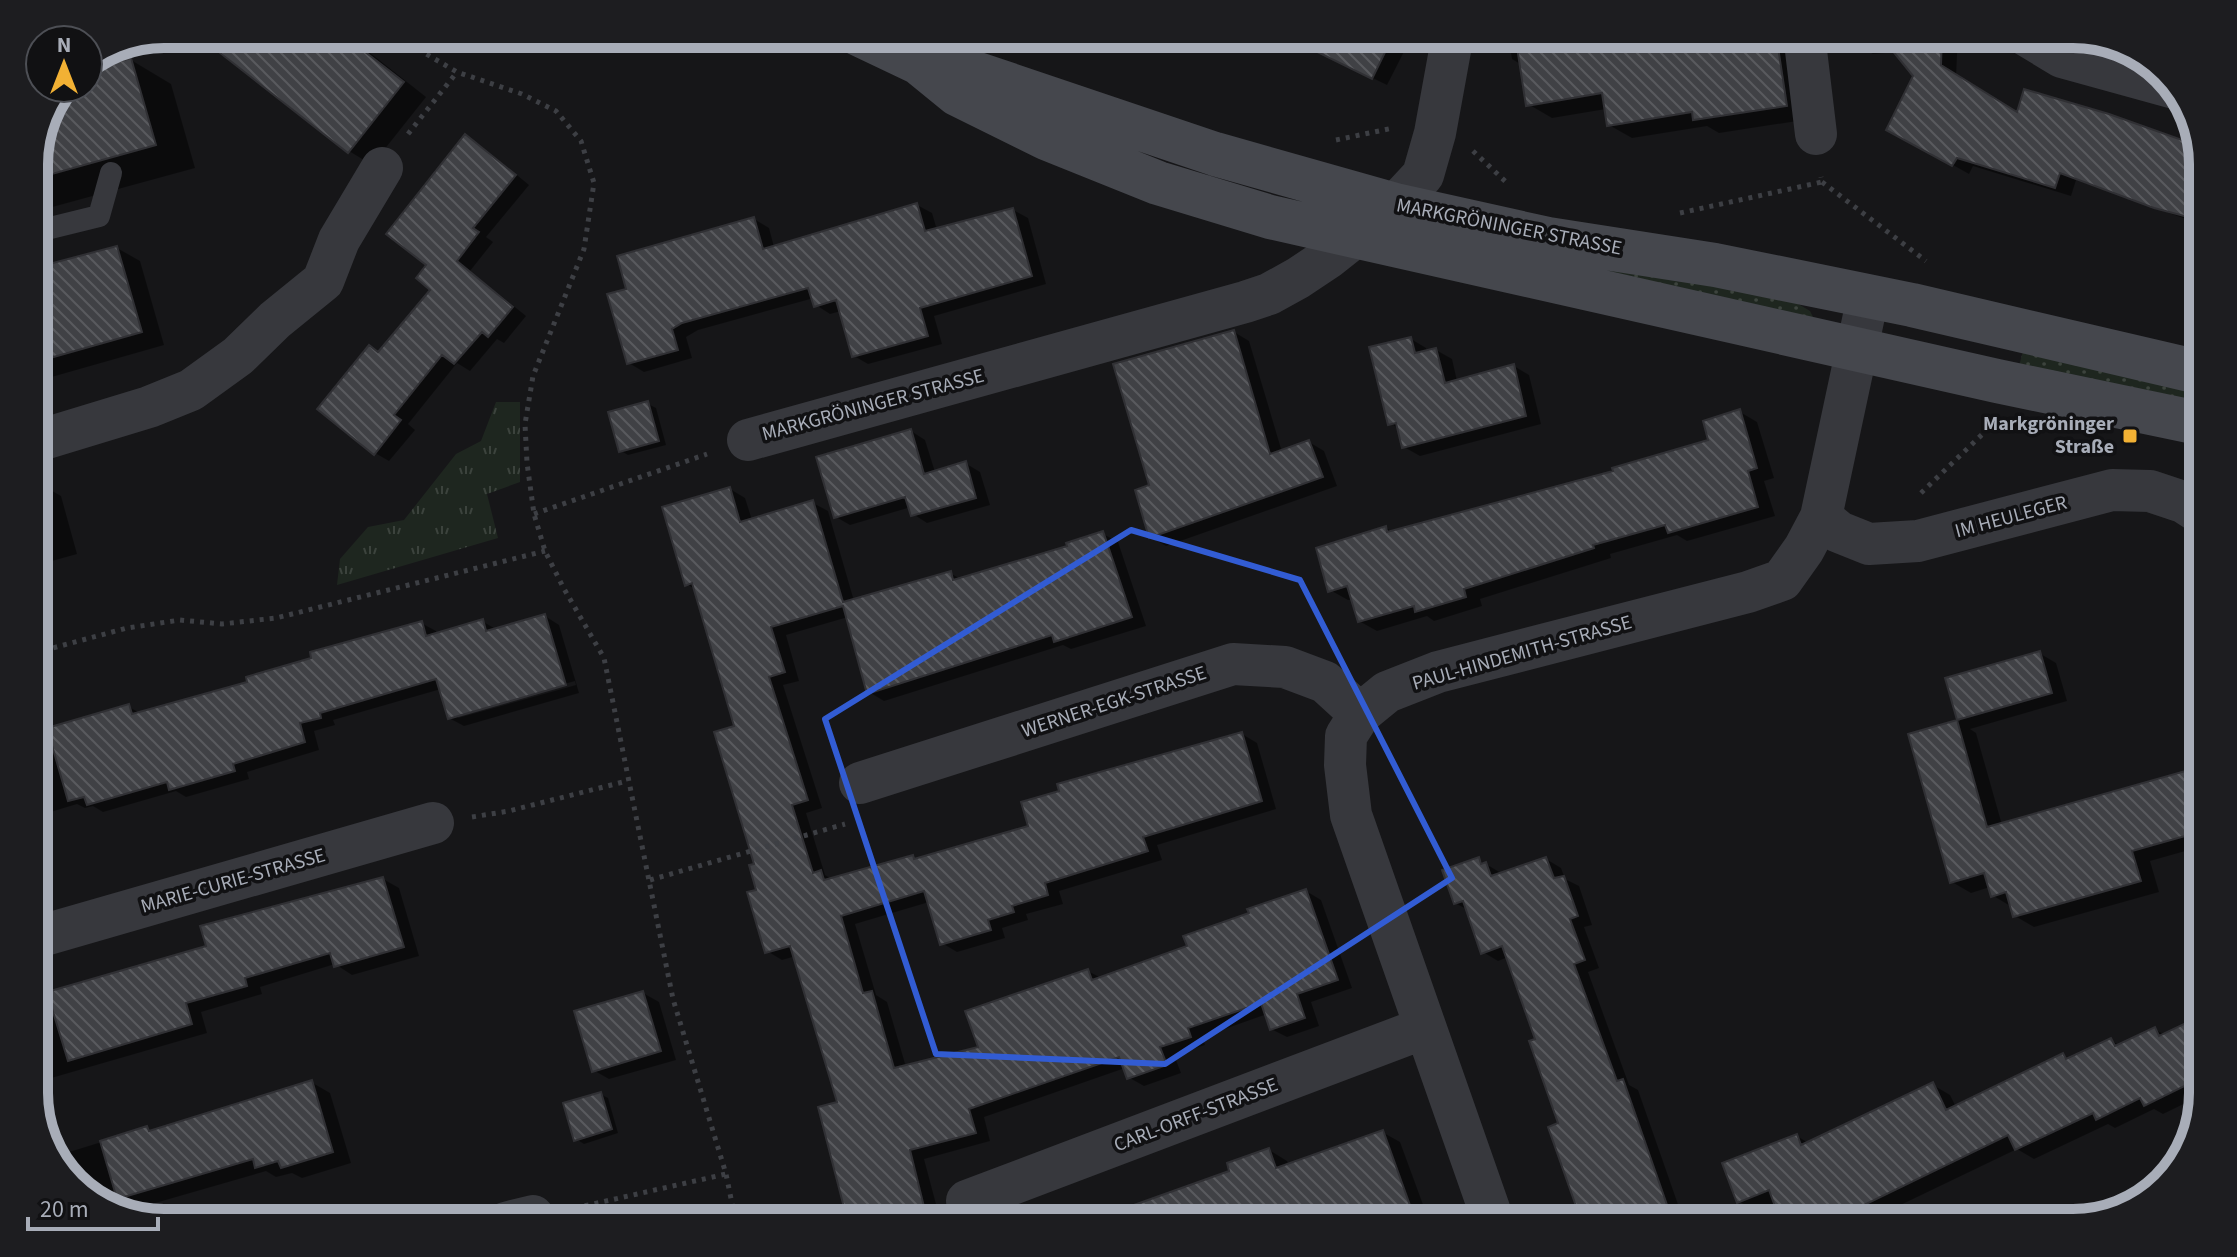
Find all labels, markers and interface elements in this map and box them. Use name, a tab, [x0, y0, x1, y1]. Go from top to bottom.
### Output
north arrow	[24, 24, 104, 104]
text: N	[57, 29, 71, 61]
street label: MARKGRÖNINGER STRASSE	[1394, 191, 1624, 263]
street label: MARKGRÖNINGER STRASSE	[759, 362, 987, 448]
place label: Markgröninger Straße	[1983, 410, 2114, 461]
marker: Markgröninger Straße	[2121, 427, 2139, 445]
street label: IM HEULEGER	[1952, 489, 2070, 545]
street label: PAUL-HINDEMITH-STRASSE	[1409, 608, 1635, 698]
street label: WERNER-EGK-STRASSE	[1018, 659, 1210, 745]
street label: MARIE-CURIE-STRASSE	[137, 841, 329, 921]
street label: CARL-ORFF-STRASSE	[1110, 1071, 1282, 1159]
scale bar	[28, 1181, 158, 1231]
text: 20 m	[40, 1192, 89, 1227]

